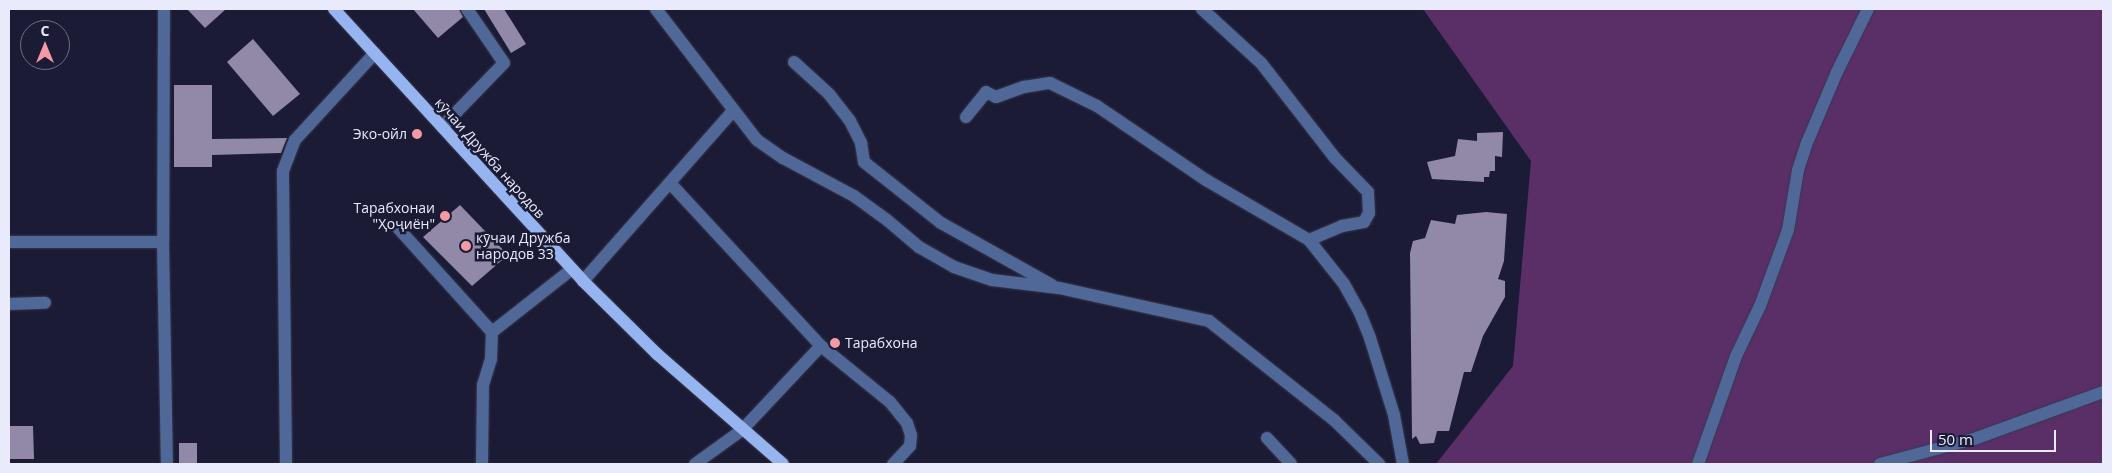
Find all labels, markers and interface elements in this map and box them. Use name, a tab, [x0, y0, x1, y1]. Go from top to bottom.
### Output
north arrow	[20, 20, 70, 70]
text: С	[41, 21, 49, 40]
street label: кӯчаи Дружба народов	[431, 94, 549, 222]
place label: Эко-ойл	[353, 126, 407, 142]
marker: Эко-ойл	[411, 128, 423, 140]
place label: Тарабхонаи "Ҳоҷиён"	[354, 200, 435, 232]
marker: Тарабхонаи "Ҳоҷиён"	[439, 210, 451, 222]
place label: кӯчаи Дружба народов 33	[476, 230, 571, 262]
marker: кӯчаи Дружба народов 33	[460, 240, 472, 252]
place label: Тарабхона	[845, 335, 918, 351]
marker: Тарабхона	[829, 337, 841, 349]
scale bar	[1932, 420, 2058, 452]
text: 50 m	[1938, 429, 1973, 449]

